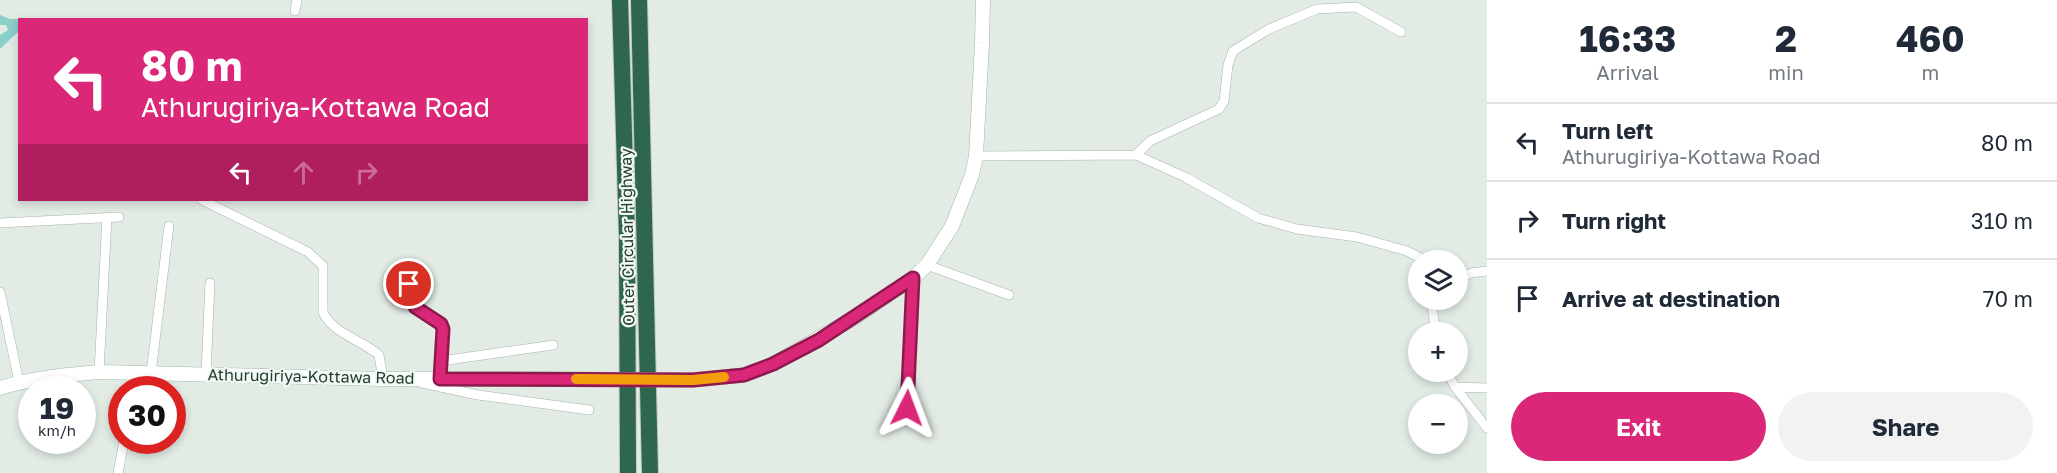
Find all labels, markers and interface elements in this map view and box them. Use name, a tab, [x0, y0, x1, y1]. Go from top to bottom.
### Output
text: 16:33	[1579, 17, 1676, 60]
text: 2	[1775, 17, 1797, 60]
text: 460	[1896, 17, 1965, 60]
text: 80 m	[141, 40, 242, 90]
icon: left	[42, 42, 120, 120]
text: Arrival	[1596, 60, 1659, 84]
text: min	[1768, 60, 1804, 84]
text: m	[1922, 60, 1939, 84]
text: Athurugiriya-Kottawa Road	[141, 91, 490, 123]
text: Turn left	[1562, 117, 1653, 144]
icon: left	[1511, 126, 1544, 159]
text: 80 m	[1981, 129, 2033, 156]
text: Athurugiriya-Kottawa Road	[1562, 144, 1821, 168]
street label: Outer Circular Highway	[615, 148, 639, 326]
icon: left	[224, 156, 257, 189]
icon: ahead	[287, 156, 320, 189]
icon: right	[350, 156, 383, 189]
icon: right	[1511, 204, 1544, 237]
text: Turn right	[1562, 207, 1666, 234]
text: 310 m	[1971, 207, 2033, 234]
map controls	[1408, 250, 1468, 454]
button: layers	[1408, 250, 1468, 310]
pin	[383, 258, 434, 309]
icon: arrive	[392, 267, 425, 300]
icon: arrive	[1511, 282, 1544, 315]
text: Arrive at destination	[1562, 285, 1780, 312]
text: 70 m	[1983, 285, 2033, 312]
button: +	[1408, 322, 1468, 382]
street label: Athurugiriya-Kottawa Road	[207, 364, 415, 388]
speed limit sign: 30	[108, 376, 186, 454]
position arrow	[875, 376, 939, 440]
text: 19	[40, 390, 74, 426]
button: Exit	[1511, 392, 1766, 461]
button: Share	[1778, 392, 2033, 461]
button: −	[1408, 394, 1468, 454]
text: km/h	[38, 421, 76, 439]

